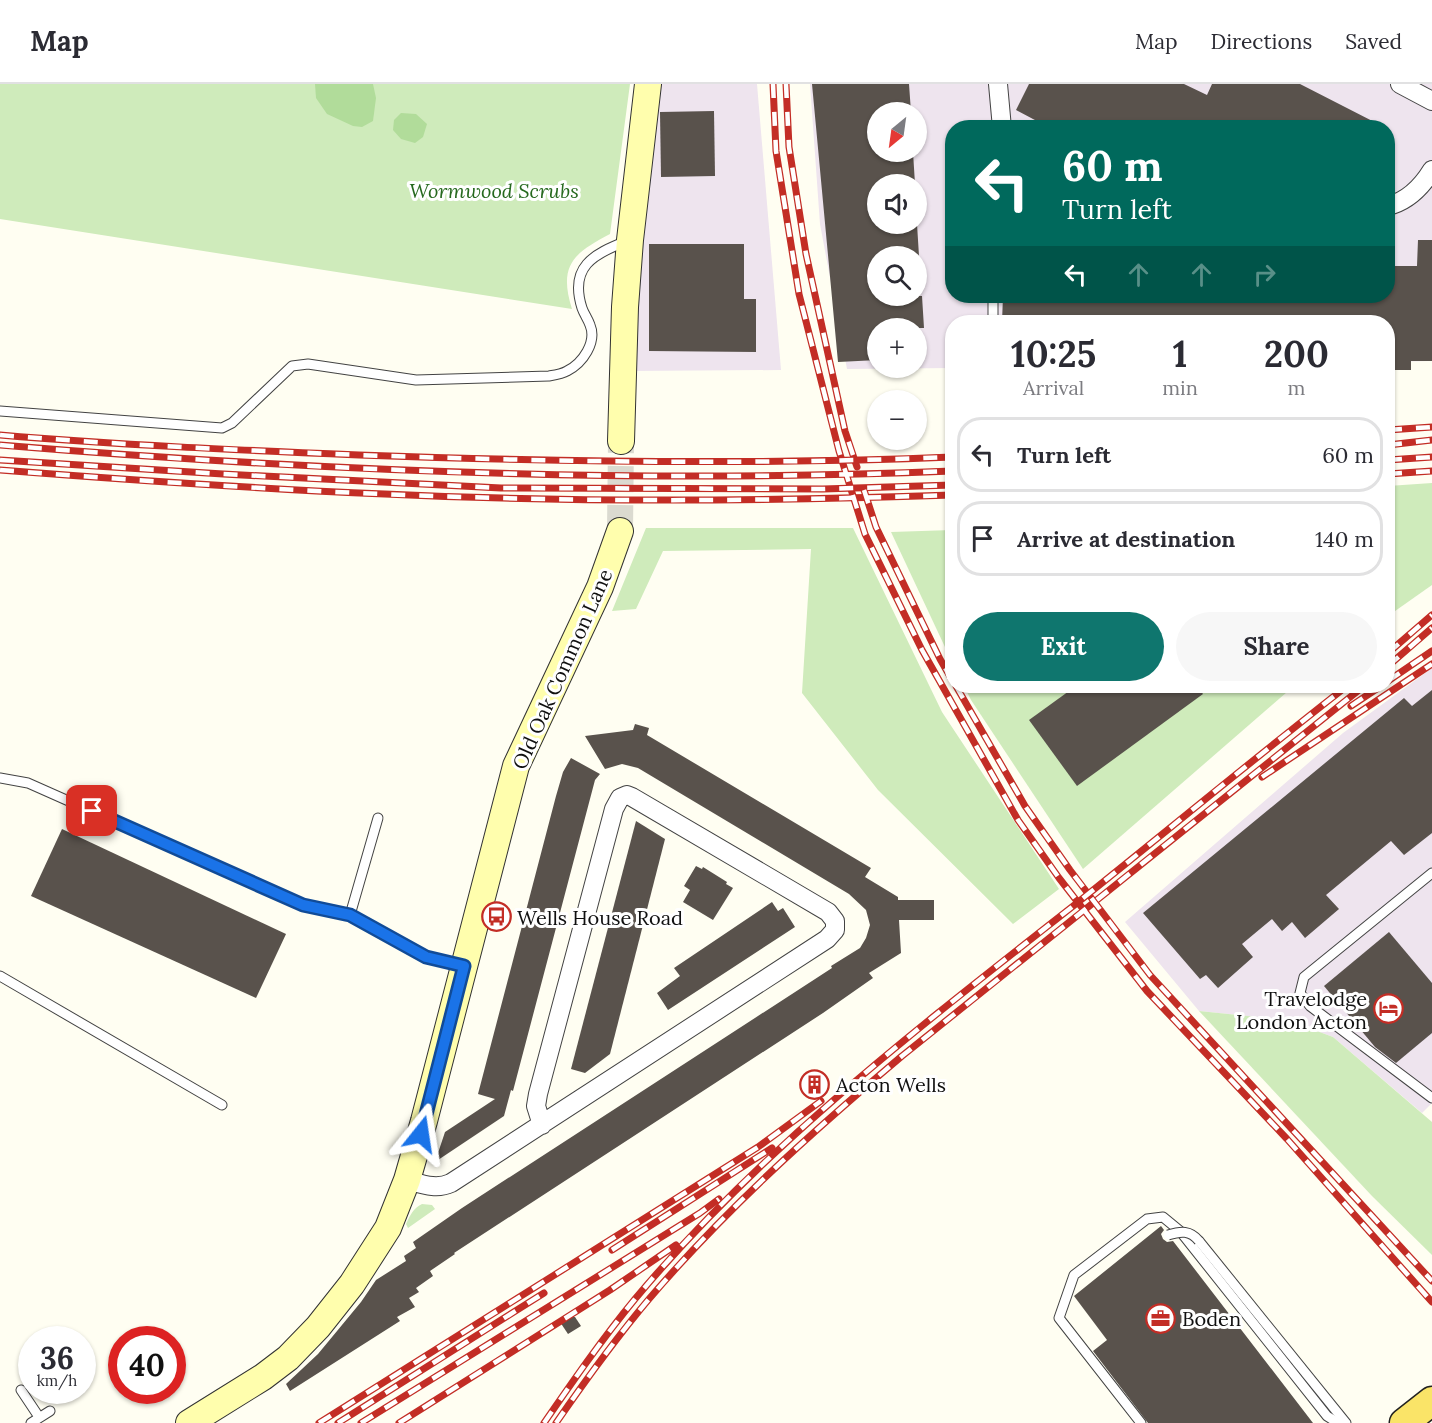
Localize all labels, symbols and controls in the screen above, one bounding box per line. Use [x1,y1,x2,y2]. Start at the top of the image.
text: Map [30,23,89,59]
text: Map [1135,28,1178,55]
text: Directions [1211,28,1312,55]
text: Saved [1345,28,1402,55]
north arrow [867,102,927,162]
map controls [867,102,927,450]
text: 60 m [1062,139,1163,193]
icon: left [963,144,1041,222]
button: sound [867,174,927,234]
park label: Wormwood Scrubs [409,178,579,203]
text: Turn left [1062,192,1172,226]
button: search [867,246,927,306]
icon: left [1059,258,1092,291]
icon: ahead [1122,258,1155,291]
icon: ahead [1185,258,1218,291]
icon: right [1248,258,1281,291]
button: + [867,318,927,378]
text: 10:25 [1011,331,1096,377]
text: 1 [1173,331,1187,377]
text: 200 [1264,331,1329,377]
text: Arrival [1023,375,1084,400]
text: min [1162,375,1198,400]
text: m [1287,375,1305,400]
button: − [867,390,927,450]
icon: left [966,438,999,471]
text: Turn left [1017,441,1111,469]
text: 60 m [1322,441,1374,469]
icon: arrive [966,522,999,555]
text: Arrive at destination [1017,525,1235,553]
text: 140 m [1315,525,1374,553]
street label: Old Oak Common Lane [507,565,618,773]
button: Exit [963,612,1164,681]
button: Share [1176,612,1377,681]
pin [66,785,117,836]
icon: arrive [75,794,108,827]
bus stop icon: Wells House Road [480,901,512,933]
place label: Wells House Road [517,905,683,930]
place label: Travelodge London Acton [1236,986,1367,1034]
hotel icon: Travelodge London Acton [1372,993,1404,1025]
building icon: Acton Wells [799,1068,831,1100]
place label: Acton Wells [835,1072,946,1097]
position arrow [389,1102,453,1166]
office icon: Boden [1145,1302,1177,1334]
place label: Boden [1182,1306,1241,1331]
speed limit sign: 40 [108,1326,186,1404]
text: 36 [40,1339,74,1377]
text: km/h [37,1371,77,1390]

